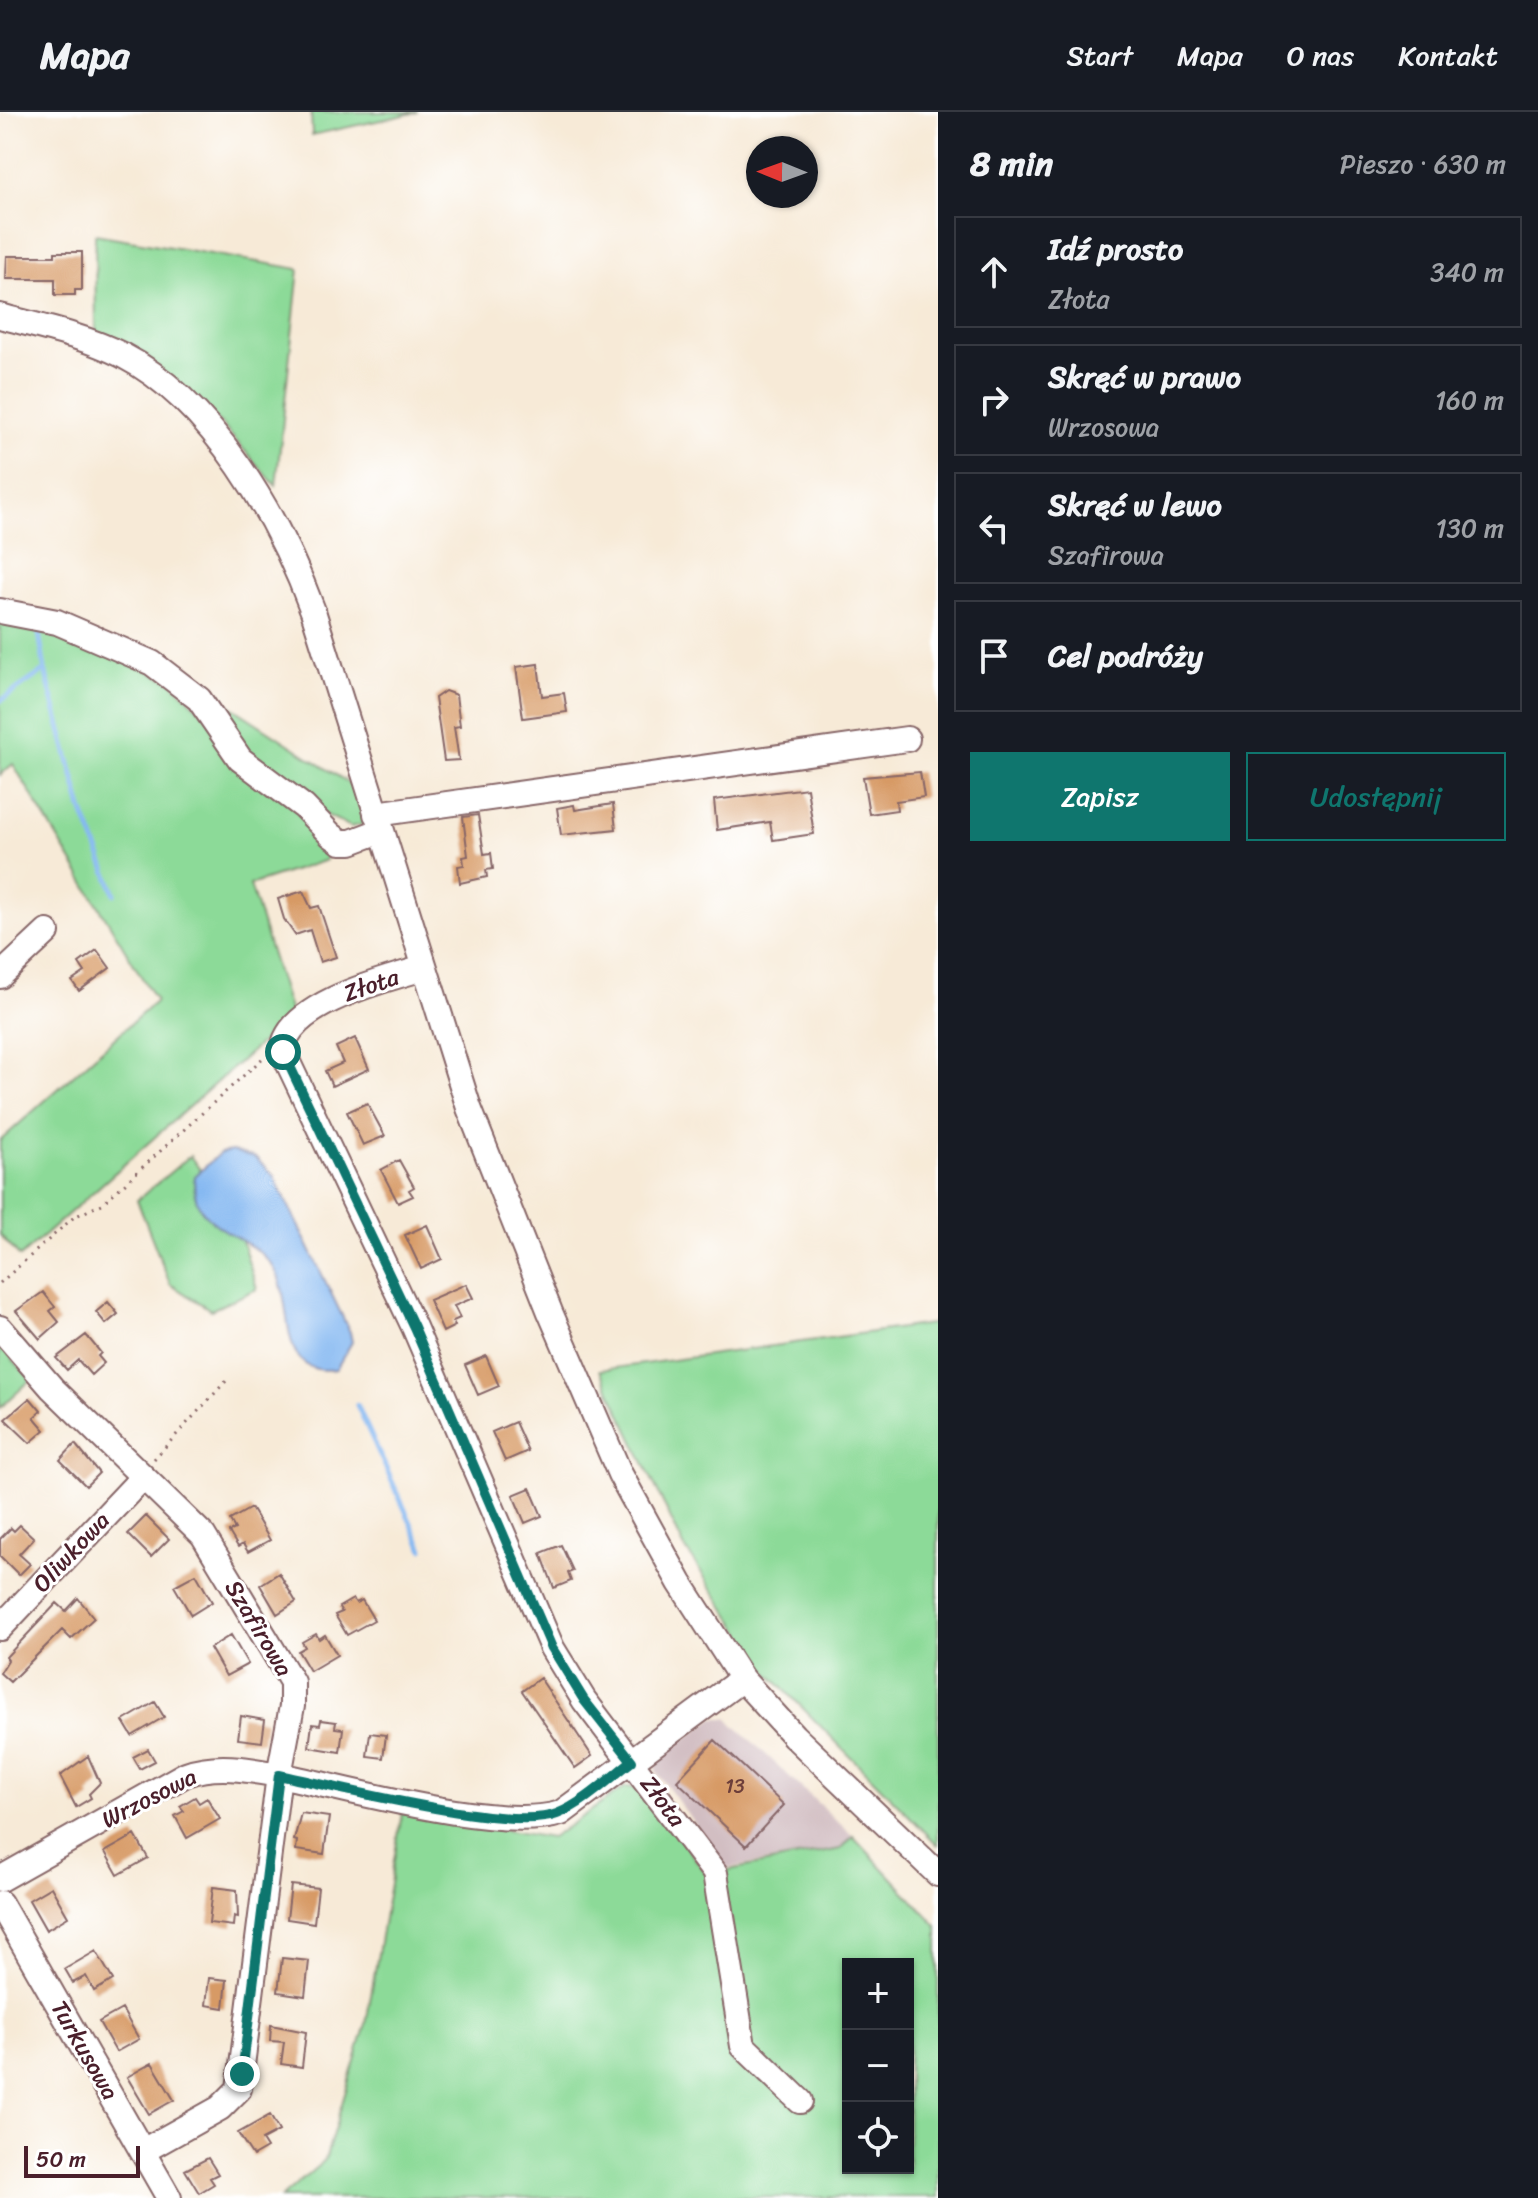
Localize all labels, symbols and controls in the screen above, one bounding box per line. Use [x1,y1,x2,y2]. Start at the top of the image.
text: Mapa [40,22,129,89]
text: Start [1066,31,1133,80]
text: Mapa [1177,31,1243,80]
text: O nas [1287,31,1354,80]
text: Kontakt [1398,31,1498,80]
text: 8 min [970,134,1053,194]
north arrow [746,136,818,208]
text: Pieszo · 630 m [1340,141,1506,187]
text: Idź prosto [1048,222,1183,276]
text: 340 m [1430,249,1504,295]
icon: ahead [972,250,1016,294]
text: Złota [1048,276,1110,322]
text: Skręć w prawo [1048,350,1241,404]
text: 160 m [1435,377,1504,423]
icon: right [972,378,1016,422]
text: Wrzosowa [1048,404,1159,450]
text: Skręć w lewo [1048,478,1222,532]
text: 130 m [1435,505,1504,551]
icon: left [972,506,1016,550]
text: Szafirowa [1048,532,1164,578]
text: Cel podróży [1048,629,1203,683]
icon: arrive [972,634,1016,678]
button: Zapisz [970,752,1230,841]
button: Udostępnij [1246,752,1506,841]
street label: Złota [337,956,406,1014]
route start [265,1034,301,1070]
street label: Oliwkowa [22,1501,120,1603]
street label: Szafirowa [213,1571,305,1685]
street label: Wrzosowa [94,1756,204,1840]
street label: Złota [629,1766,697,1837]
house number: 13 [725,1769,745,1804]
map controls [842,1958,914,2174]
button: + [842,1958,914,2030]
street label: Turkusowa [39,1992,131,2108]
button: − [842,2030,914,2102]
route end [224,2056,260,2092]
button: locate [842,2102,914,2174]
text: 50 m [36,2140,86,2179]
scale bar [24,2142,140,2178]

